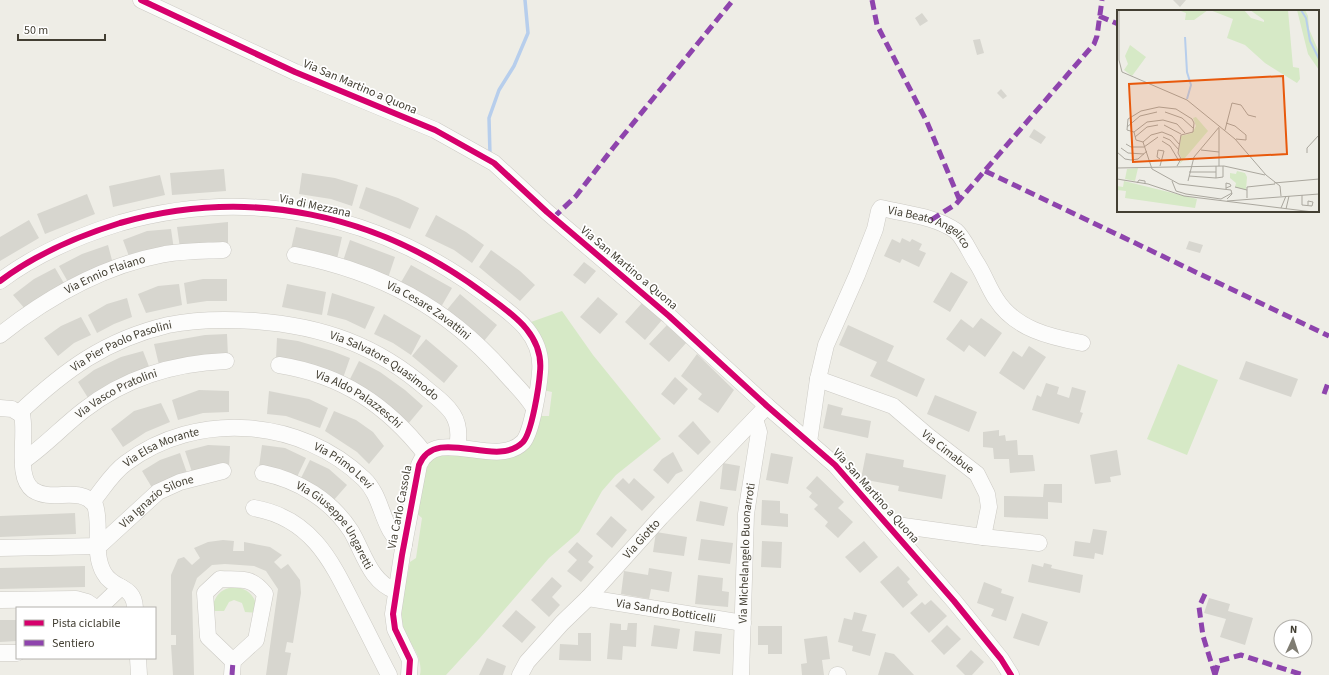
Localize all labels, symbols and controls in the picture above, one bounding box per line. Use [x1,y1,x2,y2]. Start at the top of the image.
inset map [1117,10,1319,212]
scale bar [18,16,105,42]
text: 50 m [24,22,48,39]
street label: Via San Martino a Quona [300,55,420,119]
street label: Via di Mezzana [278,190,352,222]
street label: Via Beato Angelico [886,201,975,252]
street label: Via San Martino a Quona [577,222,681,314]
street label: Via Ennio Flaiano [61,250,147,298]
street label: Via Cesare Zavattini [384,276,475,344]
street label: Via Pier Paolo Pasolini [67,316,173,376]
street label: Via Salvatore Quasimodo [328,326,443,404]
street label: Via Vasco Pratolini [71,364,159,422]
street label: Via Aldo Palazzeschi [313,366,406,432]
street label: Via Elsa Morante [119,423,201,471]
street label: Via Cimabue [918,426,978,477]
street label: Via Primo Levi [311,438,378,492]
street label: Via San Martino a Quona [829,445,923,547]
street label: Via Carlo Cassola [384,464,416,550]
street label: Via Ignazio Silone [115,470,196,532]
street label: Via Giuseppe Ungaretti [293,477,377,573]
street label: Via Michelangelo Buonarroti [734,482,759,624]
street label: Via Giotto [619,515,664,562]
street label: Via Sandro Botticelli [615,594,717,627]
legend [16,607,156,659]
text: Pista ciclabile [52,615,120,632]
north arrow [1273,619,1313,659]
text: N [1289,622,1298,637]
text: Sentiero [52,635,94,652]

